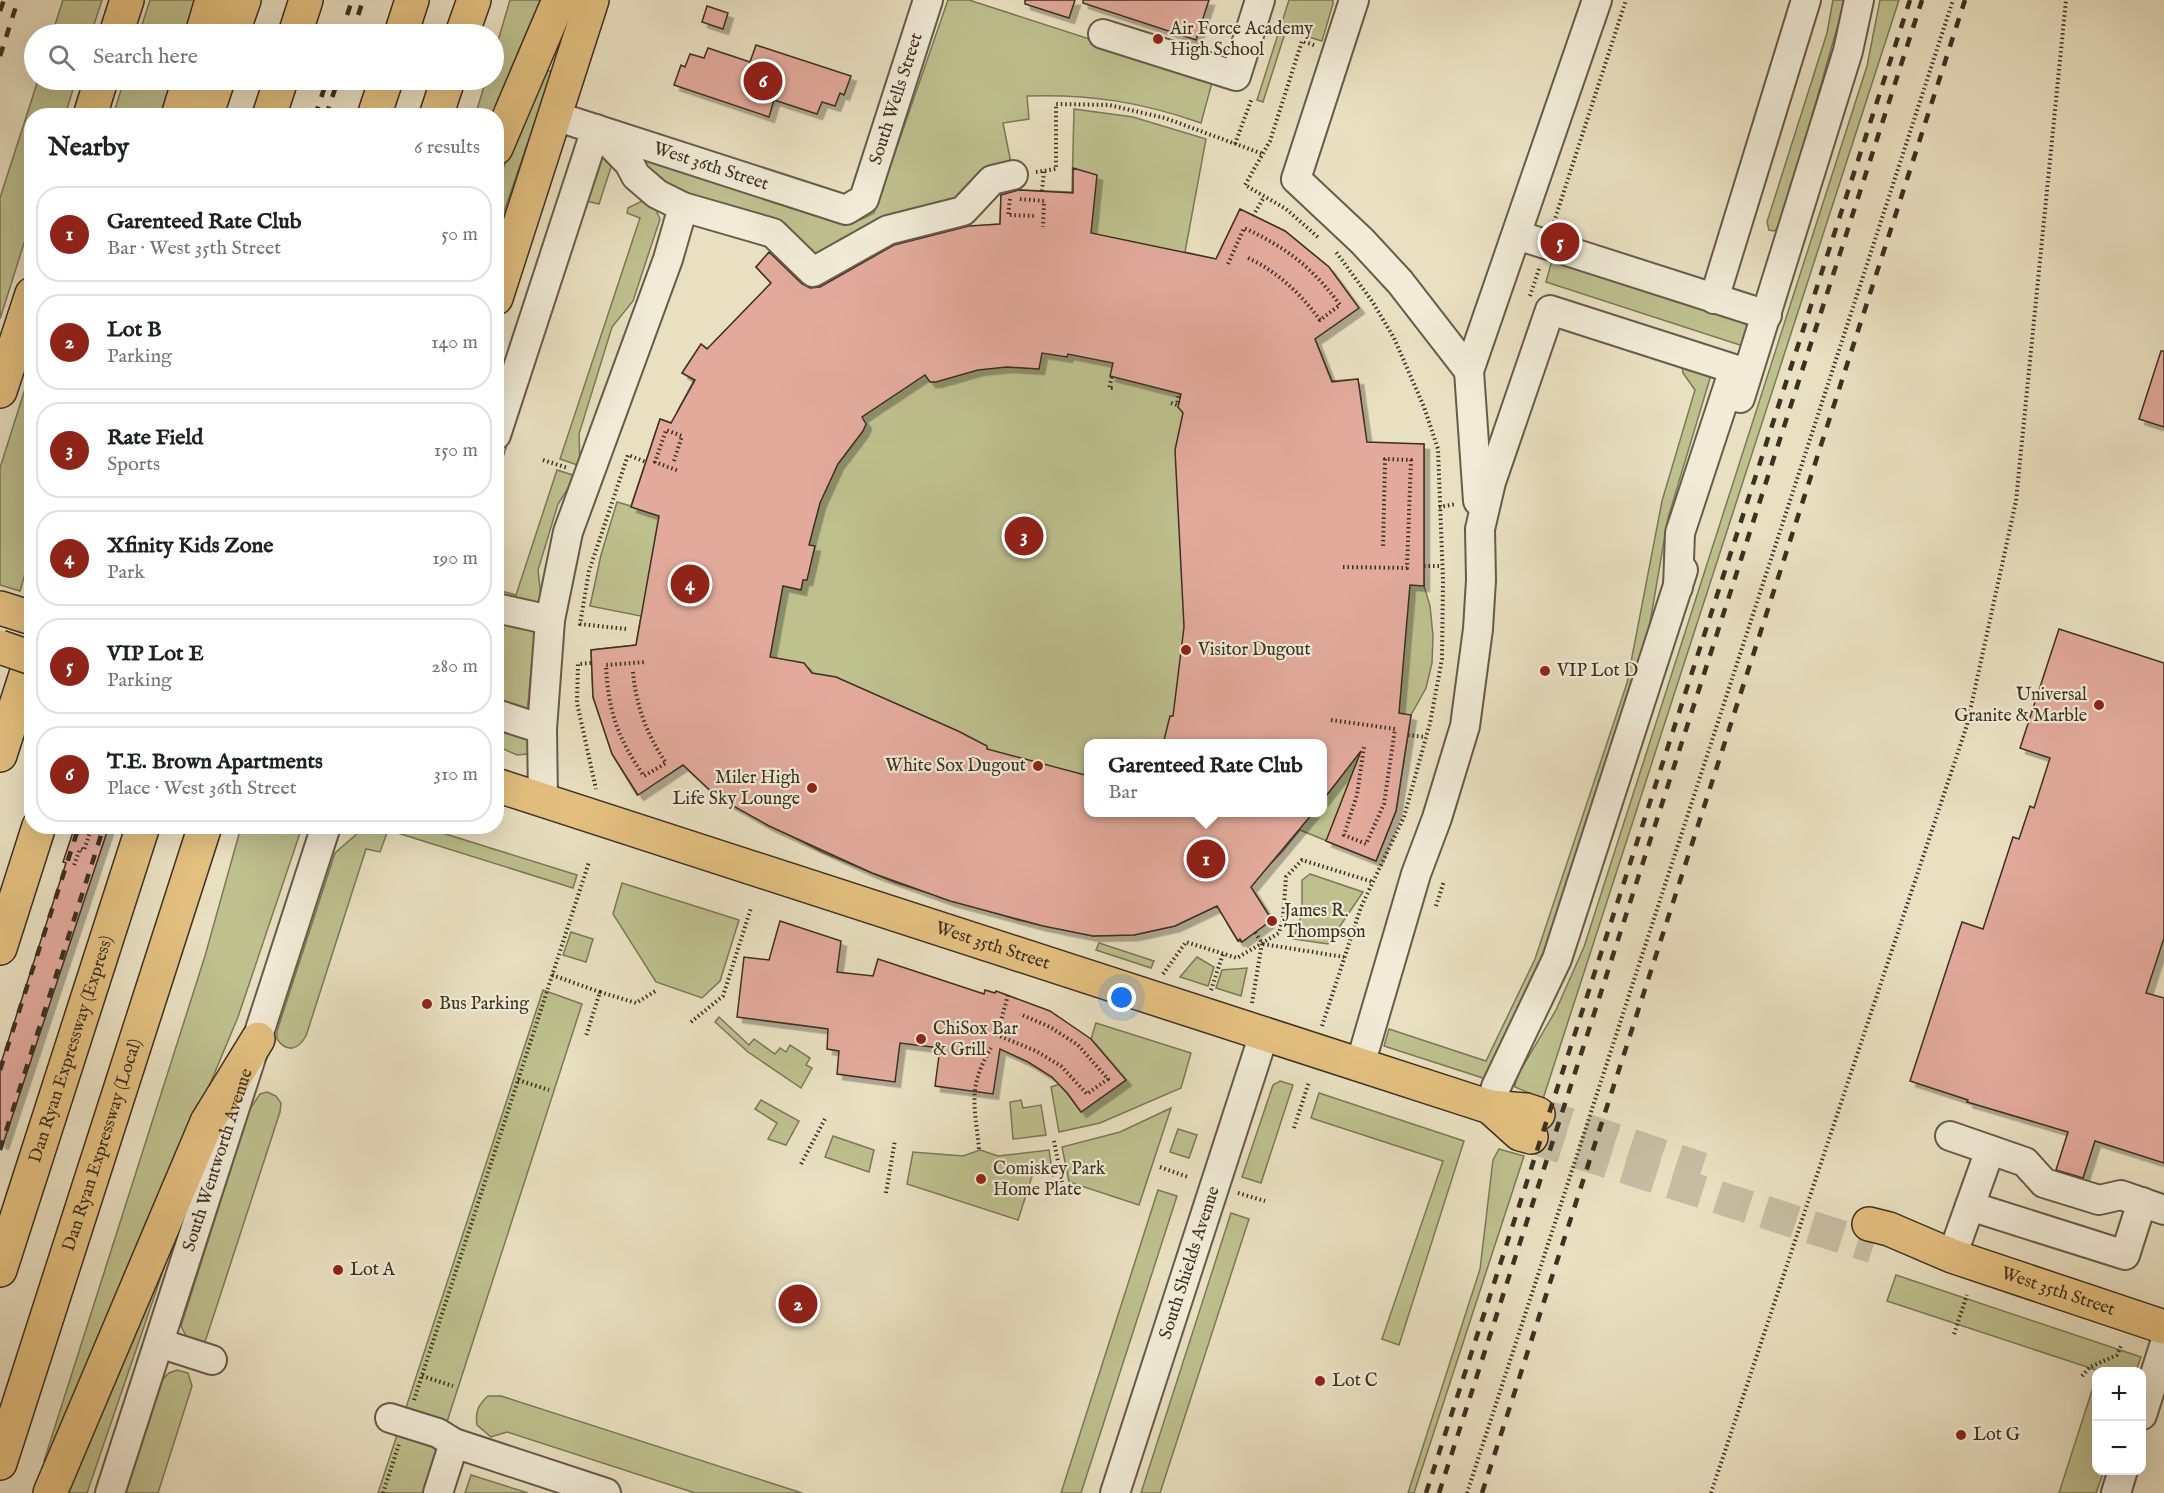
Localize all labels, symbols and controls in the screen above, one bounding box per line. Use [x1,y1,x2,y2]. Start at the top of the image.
place label: Air Force Academy High School [1169,18,1313,62]
search box [24,24,504,90]
street label: South Wells Street [864,30,928,168]
marker: Air Force Academy High School [1151,32,1165,46]
icon: search [45,41,78,74]
text: Search here [93,43,198,71]
pin: 6 [744,58,783,104]
text: Nearby [48,131,129,164]
text: 6 results [414,135,480,160]
street label: West 36th Street [651,137,772,196]
text: Garenteed Rate Club [107,208,302,236]
pin: 5 [1540,220,1580,264]
text: 1 [66,222,73,247]
text: 50 m [441,222,478,247]
text: Bar · West 35th Street [107,236,281,261]
text: Lot B [107,316,162,344]
text: 2 [65,330,74,355]
text: 140 m [431,330,478,355]
text: Parking [107,344,172,369]
text: Rate Field [107,424,203,452]
text: 3 [66,438,73,463]
text: 150 m [434,438,478,463]
text: Sports [107,452,160,477]
pin: 3 [1004,514,1044,558]
text: Xfinity Kids Zone [107,532,273,560]
text: 4 [65,546,74,571]
text: 190 m [432,546,478,571]
text: Park [107,560,145,585]
pin: 4 [670,562,710,606]
place label: Visitor Dugout [1197,639,1311,662]
text: VIP Lot E [107,640,204,668]
marker: Visitor Dugout [1179,643,1193,657]
text: 5 [66,654,73,679]
text: 280 m [431,654,478,679]
place label: VIP Lot D [1556,660,1638,683]
marker: VIP Lot D [1538,664,1552,678]
text: Parking [107,668,172,693]
place label: Universal Granite & Marble [1954,684,2087,728]
marker: Universal Granite & Marble [2092,698,2106,712]
popup [1084,739,1327,817]
text: T.E. Brown Apartments [107,748,323,776]
text: Garenteed Rate Club [1108,752,1303,780]
place label: White Sox Dugout [885,755,1026,778]
marker: White Sox Dugout [1031,759,1045,773]
text: 6 [65,762,74,787]
text: 310 m [434,762,478,787]
place label: Miler High Life Sky Lounge [673,767,800,811]
text: Place · West 36th Street [107,776,297,801]
text: Bar [1108,780,1137,805]
marker: Miler High Life Sky Lounge [805,781,819,795]
pin: 1 [1186,836,1226,882]
place label: James R. Thompson [1282,900,1366,944]
marker: James R. Thompson [1265,914,1279,928]
street label: West 35th Street [933,917,1053,975]
street label: Dan Ryan Expressway (Express) [24,933,118,1166]
your location [1107,983,1136,1012]
place label: Bus Parking [439,993,529,1016]
marker: Bus Parking [420,997,434,1011]
place label: ChiSox Bar & Grill [933,1018,1018,1062]
marker: ChiSox Bar & Grill [914,1032,928,1046]
street label: Dan Ryan Expressway (Local) [57,1036,147,1254]
street label: South Wentworth Avenue [177,1066,258,1254]
place label: Comiskey Park Home Plate [993,1158,1106,1202]
marker: Comiskey Park Home Plate [974,1172,988,1186]
street label: South Shields Avenue [1154,1183,1225,1342]
place label: Lot A [350,1259,396,1282]
street label: West 35th Street [1998,1262,2118,1321]
marker: Lot A [331,1263,345,1277]
pin: 2 [778,1282,818,1326]
map controls [2092,1367,2146,1475]
button: + [2092,1367,2146,1421]
place label: Lot C [1332,1370,1378,1393]
marker: Lot C [1313,1374,1327,1388]
button: − [2092,1421,2146,1475]
place label: Lot G [1973,1424,2021,1447]
marker: Lot G [1954,1428,1968,1442]

